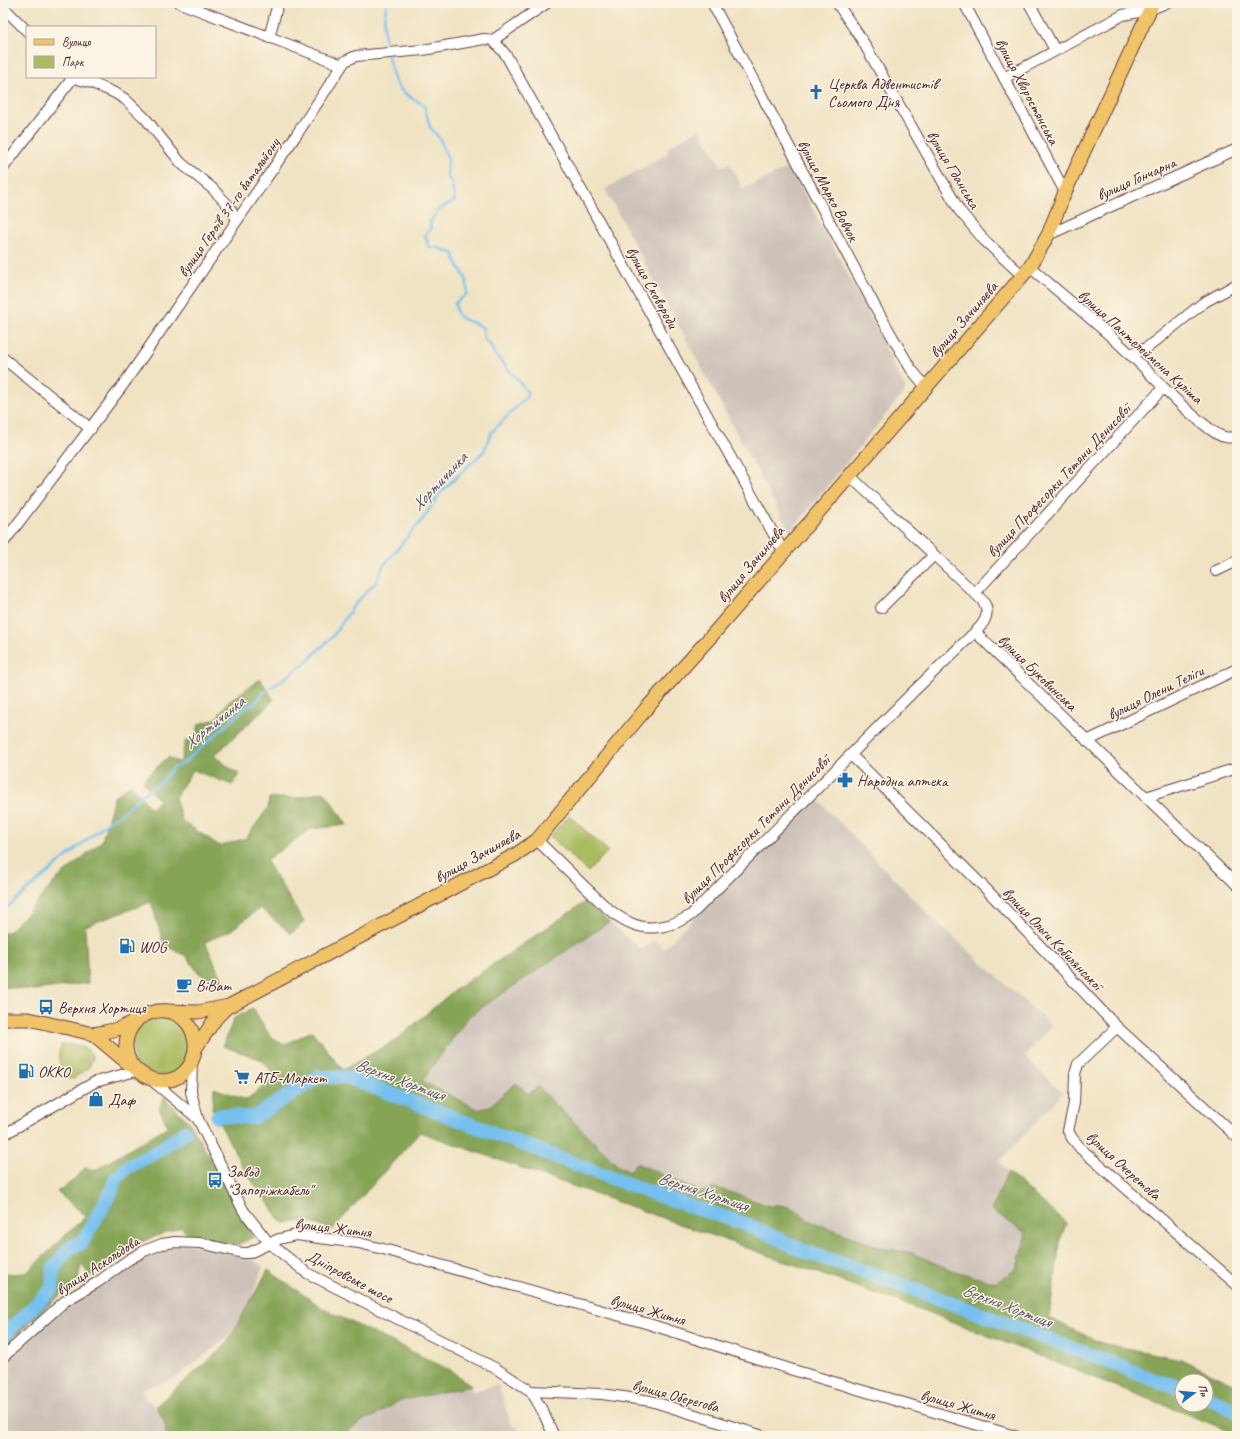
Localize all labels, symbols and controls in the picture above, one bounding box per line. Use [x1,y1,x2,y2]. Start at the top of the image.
legend [26,26,156,78]
text: Вулиця [62,34,91,50]
street label: вулиця Хворостянська [991,35,1064,149]
text: Парк [62,54,85,70]
place label: Церква Адвентистів Сьомого Дня [828,74,941,112]
church icon: Церква Адвентистів Сьомого Дня [807,83,825,101]
street label: вулиця Гданська [922,127,985,214]
street label: вулиця Героїв 37-го батальйону [173,133,285,281]
street label: вулиця Марко Вовчок [793,136,864,246]
street label: вулиця Гончарна [1094,152,1180,205]
street label: вулиця Сковороди [621,243,683,333]
street label: вулиця Зачиняєва [925,277,1003,362]
street label: вулиця Пантелеймона Куліша [1074,285,1208,409]
street label: вулиця Професорки Тетяни Денисової [982,398,1137,562]
water label: Хортичанка [407,447,473,515]
street label: вулиця Зачиняєва [713,521,789,607]
street label: вулиця Буковинська [993,630,1082,716]
street label: вулиця Олени Теліги [1104,661,1208,725]
water label: Хортичанка [180,691,250,753]
street label: вулиця Професорки Тетяни Денисової [677,749,837,908]
pharmacy icon: Народна аптека [836,771,854,789]
place label: Народна аптека [857,771,949,791]
street label: вулиця Зачиняєва [431,824,525,888]
street label: вулиця Ольги Кобилянської [998,883,1109,997]
fuel station icon: WOG [118,937,136,955]
place label: WOG [139,937,168,957]
cafe icon: ВіВат [175,976,193,994]
place label: ВіВат [196,976,233,996]
bus stop icon: Верхня Хортиця [37,998,55,1016]
place label: Верхня Хортиця [58,998,147,1018]
water label: Верхня Хортиця [353,1054,450,1106]
fuel station icon: ОККО [17,1062,35,1080]
place label: ОККО [38,1062,72,1082]
supermarket icon: АТБ-Маркет [233,1068,251,1086]
place label: АТБ-Маркет [254,1068,328,1088]
shop icon: Даф [87,1090,105,1108]
place label: Даф [108,1090,137,1110]
street label: вулиця Очеретова [1082,1127,1166,1205]
place label: Завод "Запоріжкабель" [227,1162,316,1200]
water label: Верхня Хортиця [655,1167,753,1217]
bus stop icon: Завод "Запоріжкабель" [206,1171,224,1189]
street label: вулиця Житня [294,1213,373,1243]
street label: вулиця Аскольдова [52,1231,144,1300]
street label: Дніпровське шосе [303,1246,398,1309]
water label: Верхня Хортиця [960,1279,1057,1333]
street label: вулиця Житня [608,1290,688,1330]
north arrow [1174,1373,1214,1413]
street label: вулиця Оберегова [630,1375,722,1417]
text: Пн [1195,1383,1212,1399]
street label: вулиця Житня [918,1385,998,1425]

